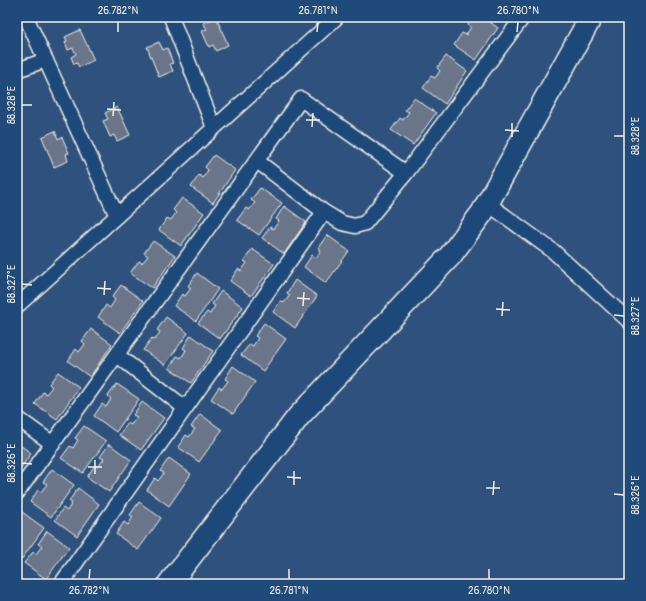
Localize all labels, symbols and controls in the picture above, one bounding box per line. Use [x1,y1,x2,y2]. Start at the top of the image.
text: 26.782°N [98,5,139,17]
text: 26.781°N [299,5,338,17]
text: 26.780°N [497,5,539,17]
text: 88.328°E [6,86,18,124]
text: 88.328°E [630,117,642,155]
text: 88.327°E [6,265,18,303]
text: 88.327°E [630,297,642,335]
text: 88.326°E [6,444,18,482]
text: 88.326°E [630,476,642,514]
text: 26.782°N [69,585,110,597]
text: 26.781°N [270,585,309,597]
text: 26.780°N [468,585,510,597]

